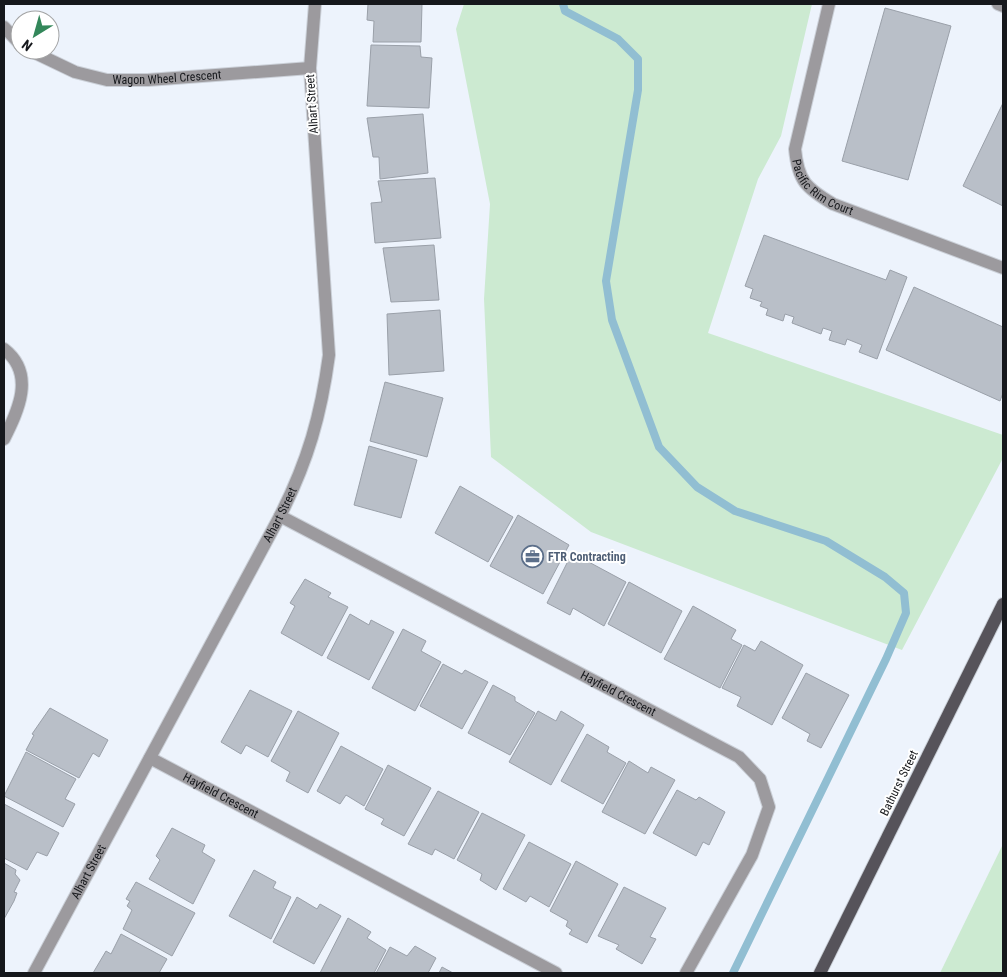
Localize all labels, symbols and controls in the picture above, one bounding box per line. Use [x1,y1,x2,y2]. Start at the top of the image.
north arrow [10,10,60,60]
text: N [19,36,35,54]
street label: Wagon Wheel Crescent [113,68,222,87]
street label: Alhart Street [303,73,321,134]
street label: Pacific Rim Court [789,158,856,218]
street label: Alhart Street [260,485,300,545]
office icon: FTR Contracting [520,545,544,569]
place label: FTR Contracting [548,550,626,564]
street label: Hayfield Crescent [578,668,659,719]
street label: Bathurst Street [877,748,921,818]
street label: Hayfield Crescent [181,770,261,821]
street label: Alhart Street [68,842,109,901]

